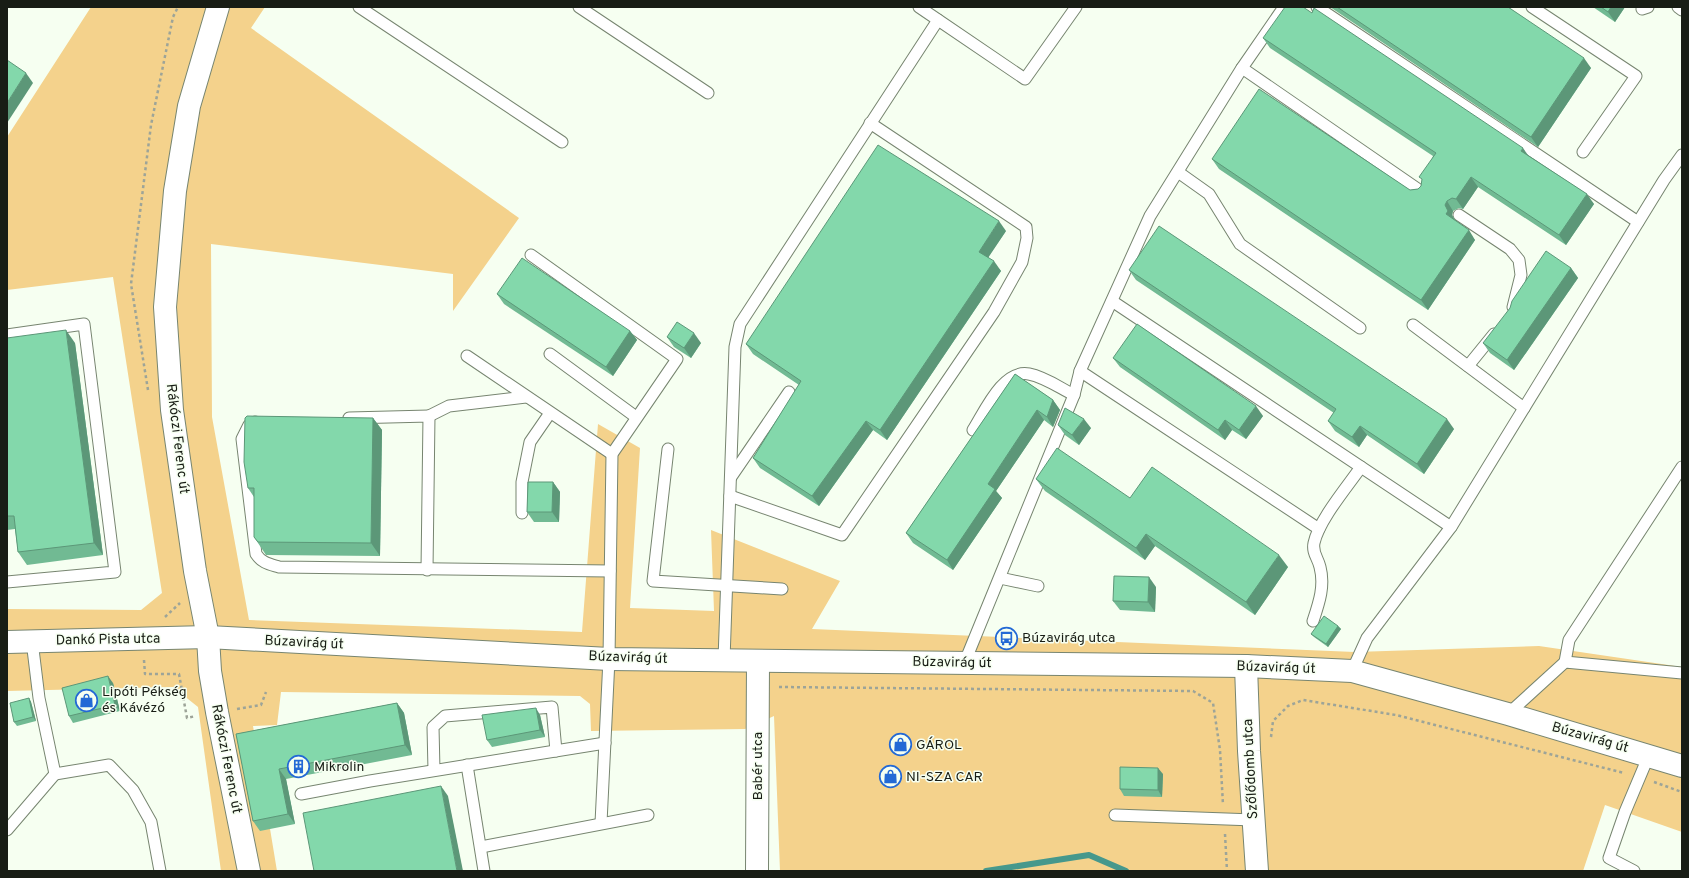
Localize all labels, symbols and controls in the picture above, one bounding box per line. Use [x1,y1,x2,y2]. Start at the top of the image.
street label: Rákóczi Ferenc út [162,383,192,495]
bus stop icon: Búzavirág utca [994,625,1020,651]
place label: Búzavirág utca [1022,630,1115,647]
street label: Dankó Pista utca [56,631,160,649]
street label: Búzavirág út [264,632,344,654]
street label: Búzavirág út [588,648,668,668]
street label: Búzavirág út [912,654,992,672]
street label: Búzavirág út [1236,658,1316,678]
place label: Lipóti Pékség és Kávézó [102,684,187,717]
shop icon: Lipóti Pékség és Kávézó [73,687,99,713]
street label: Rákóczi Ferenc út [207,703,245,815]
street label: Szőlődomb utca [1240,718,1262,820]
street label: Búzavirág út [1550,719,1630,757]
street label: Babér utca [750,732,767,800]
shop icon: GÁROL [887,732,913,758]
place label: GÁROL [916,736,962,754]
building icon: Mikrolin [285,754,311,780]
place label: Mikrolin [314,759,364,776]
shop icon: NI-SZA CAR [877,764,903,790]
place label: NI-SZA CAR [906,769,983,786]

